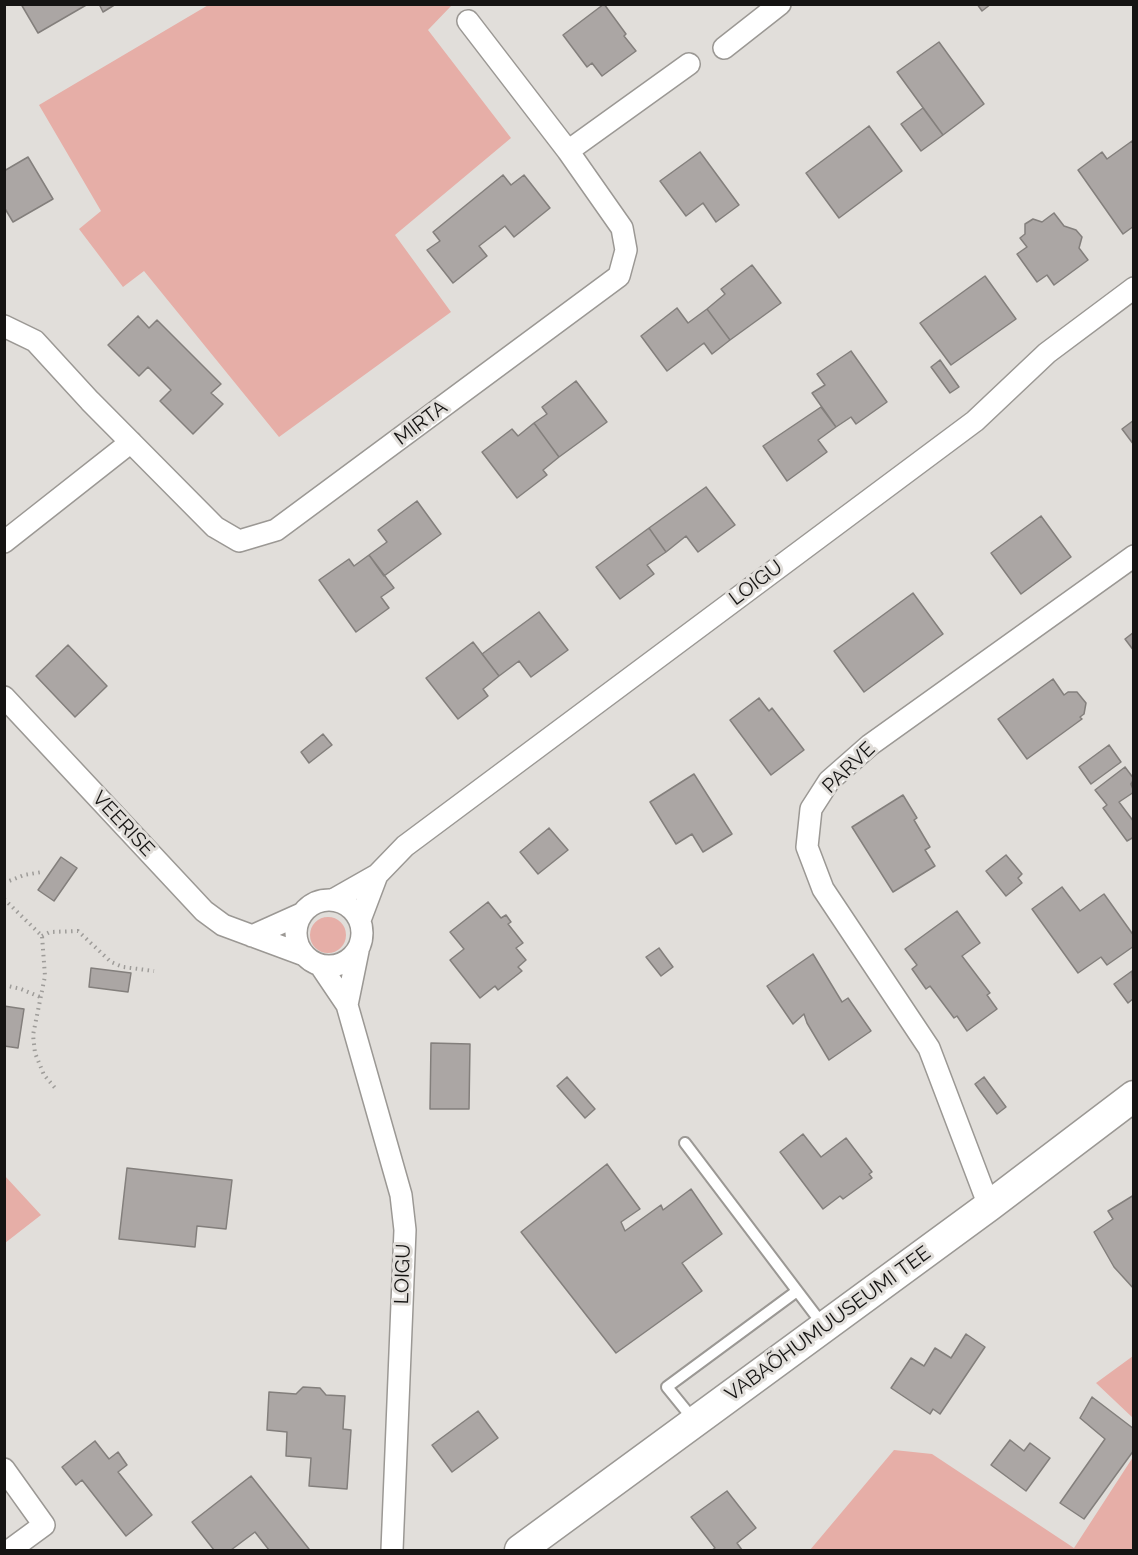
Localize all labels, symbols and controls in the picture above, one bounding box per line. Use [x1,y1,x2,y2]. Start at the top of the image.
street label: MIRTA [390,395,452,451]
street label: LOIGU [725,555,787,611]
street label: PARVE [818,737,880,799]
street label: VEERISE [87,786,159,862]
street label: VABAÕHUMUUSEUMI TEE [721,1241,935,1407]
street label: LOIGU [390,1243,416,1305]

